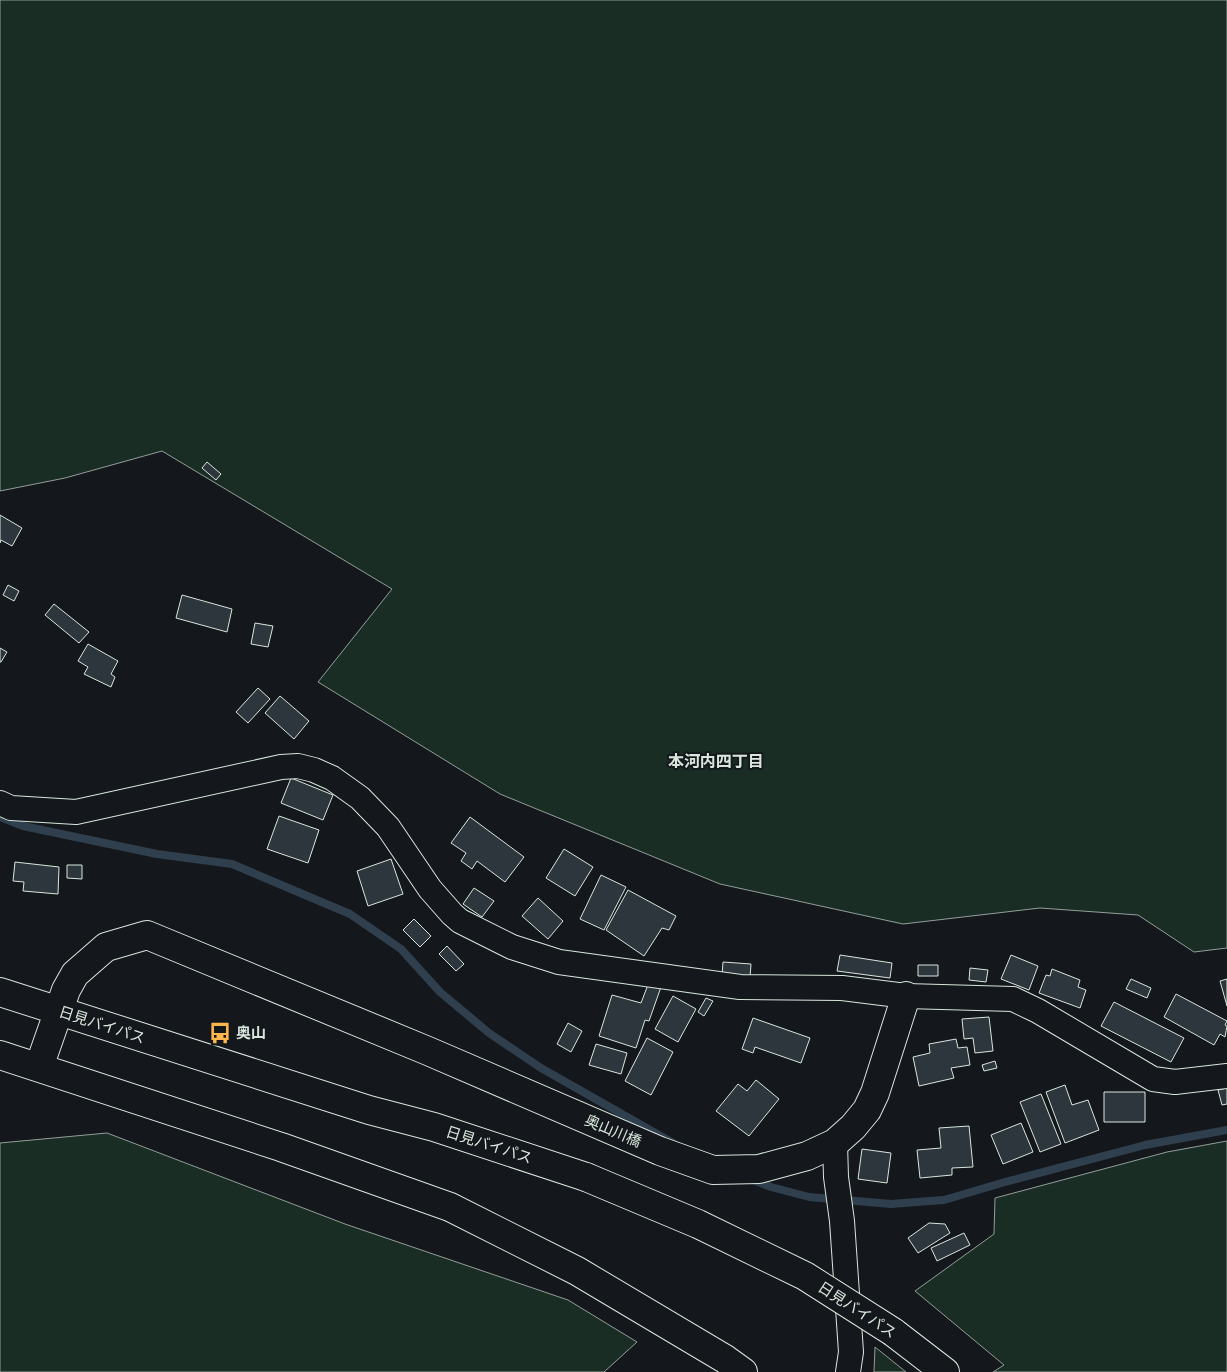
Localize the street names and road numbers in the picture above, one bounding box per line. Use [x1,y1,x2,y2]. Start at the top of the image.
street label: 日見バイパス [57,1002,148,1047]
street label: 奥山川橋 [582,1110,645,1151]
street label: 日見バイパス [444,1122,535,1167]
street label: 日見バイパス [814,1277,900,1342]

